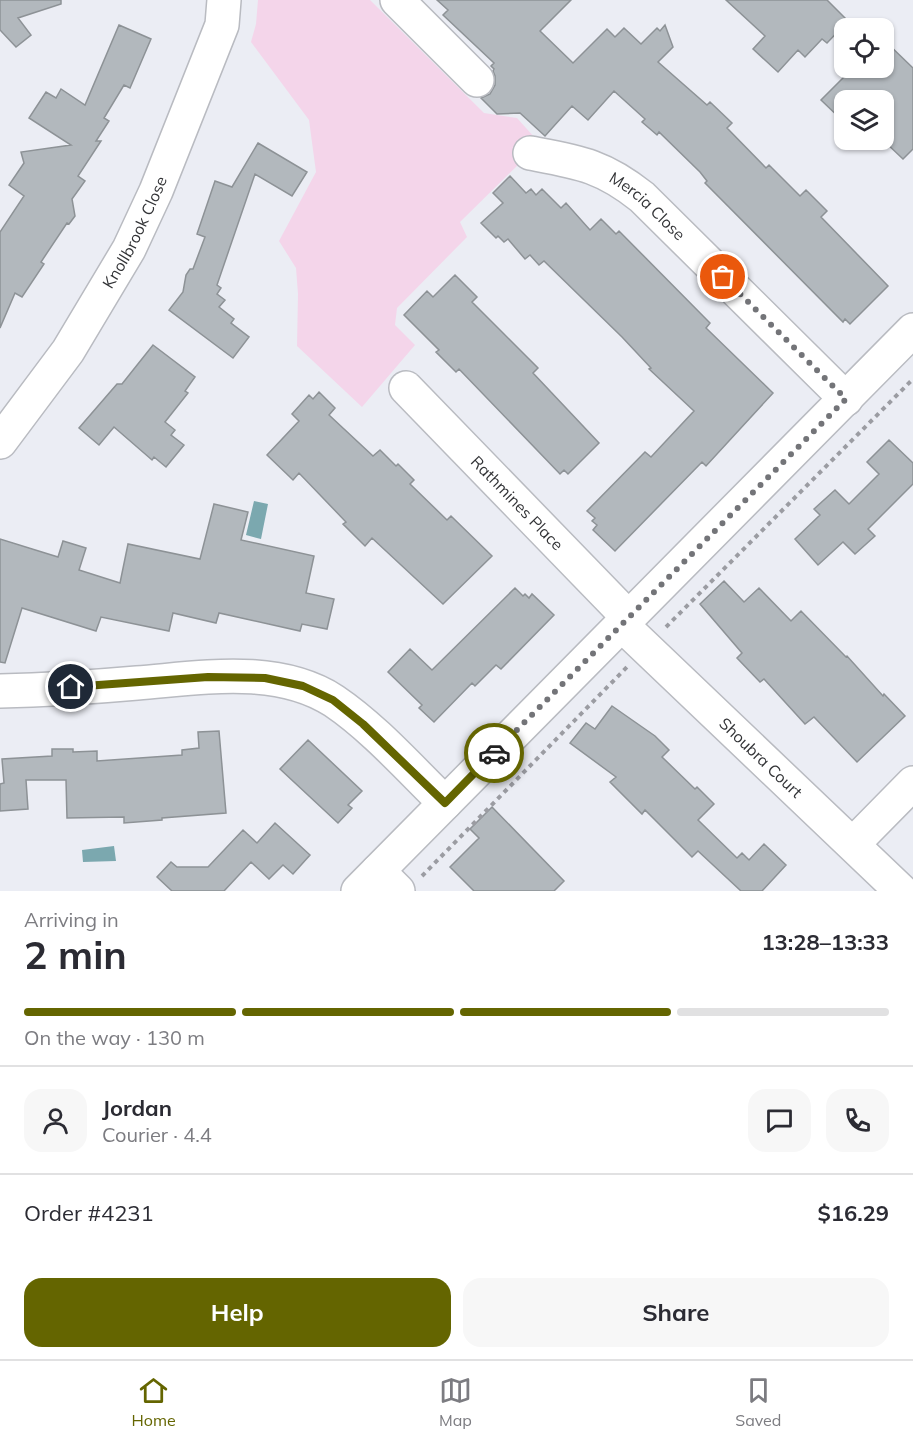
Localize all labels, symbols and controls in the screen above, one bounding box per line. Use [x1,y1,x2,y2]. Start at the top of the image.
map controls [834,18,894,150]
button: locate [834,18,894,78]
button: layers [834,90,894,150]
street label: Mercia Close [606,167,690,244]
street label: Knollbrook Close [98,173,171,292]
pin [697,251,748,302]
icon: bag [706,260,739,293]
street label: Rathmines Place [467,451,568,554]
pin [45,661,96,712]
icon: home [54,670,87,703]
street label: Shoubra Court [715,713,807,802]
courier [464,723,524,783]
icon: car [478,737,511,770]
text: Arriving in [24,907,119,932]
text: 13:28–13:33 [761,928,889,956]
text: 2 min [24,930,127,979]
text: On the way · 130 m [24,1025,205,1050]
button: person [24,1089,87,1152]
button: chat [748,1089,811,1152]
button: phone [826,1089,889,1152]
text: Jordan [102,1094,172,1122]
text: Courier · 4.4 [102,1122,212,1147]
text: Order #4231 [24,1199,154,1227]
text: $16.29 [818,1199,889,1227]
button: Help [24,1278,451,1347]
button: Share [463,1278,889,1347]
tab: Home [132,1374,176,1430]
tab: Map [439,1374,472,1430]
tab: Saved [735,1374,781,1430]

